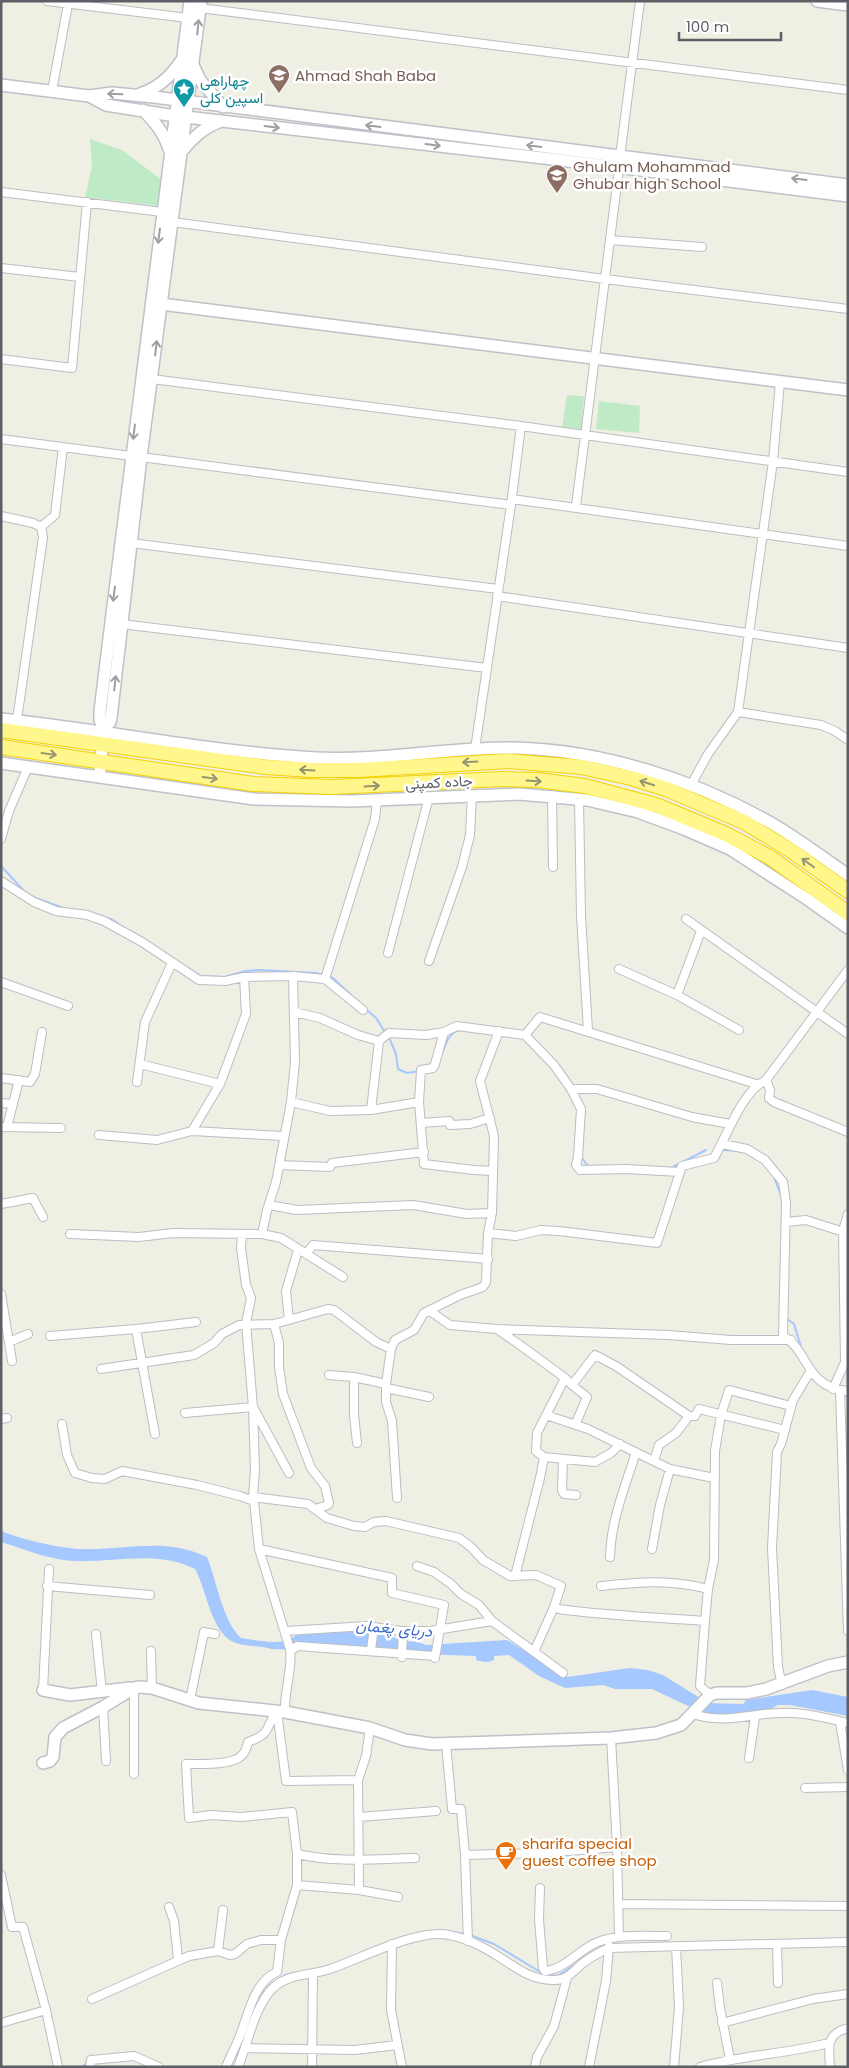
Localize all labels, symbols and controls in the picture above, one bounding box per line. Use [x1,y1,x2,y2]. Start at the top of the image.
scale bar [679,10,782,42]
text: 100 m [686,16,729,37]
one-way arrow [193,20,203,36]
school or university icon: Ahmad Shah Baba [267,63,291,94]
place label: Ahmad Shah Baba [295,65,436,86]
place label: چهاراهی اسپین کلی [200,70,263,108]
place icon: چهاراهی اسپین کلی [172,77,196,108]
one-way arrow [108,89,124,99]
one-way arrow [365,121,381,131]
one-way arrow [264,122,280,132]
one-way arrow [425,140,441,150]
one-way arrow [526,141,542,151]
place label: Ghulam Mohammad Ghubar high School [573,156,731,194]
school or university icon: Ghulam Mohammad Ghubar high School [545,163,569,194]
one-way arrow [792,174,808,184]
one-way arrow [154,228,164,244]
one-way arrow [151,340,161,356]
one-way arrow [129,424,139,440]
one-way arrow [109,585,119,601]
one-way arrow [110,675,120,691]
one-way arrow [41,750,57,760]
one-way arrow [462,758,478,767]
one-way arrow [300,765,316,774]
street label: جاده کمپنی [405,770,473,794]
one-way arrow [202,773,218,783]
one-way arrow [526,776,542,785]
one-way arrow [640,778,656,788]
one-way arrow [364,781,380,790]
one-way arrow [801,858,815,868]
water label: دریای پغمان [355,1613,434,1643]
place label: sharifa special guest coffee shop [522,1833,657,1871]
cafe icon: sharifa special guest coffee shop [494,1840,518,1871]

